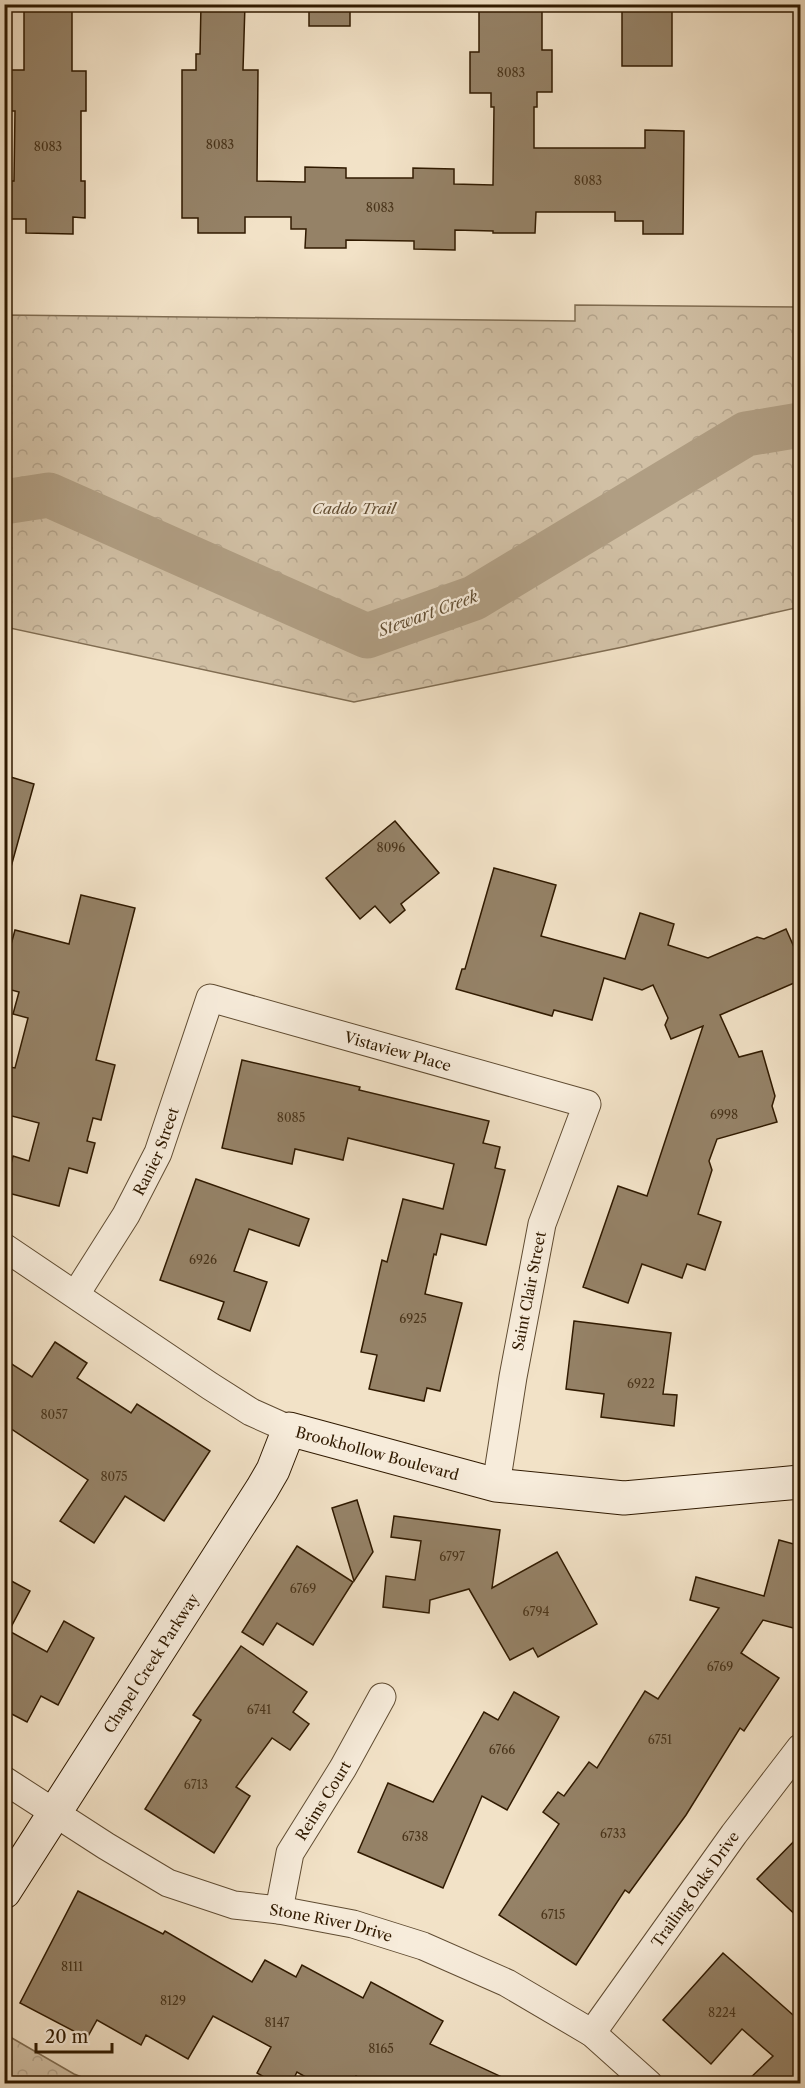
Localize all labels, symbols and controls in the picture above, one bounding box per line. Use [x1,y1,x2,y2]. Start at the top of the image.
house number: 8083 [497,65,525,80]
house number: 8083 [206,137,234,152]
house number: 8083 [34,139,62,154]
house number: 8083 [574,173,602,188]
house number: 8083 [366,200,394,215]
park label: Caddo Trail [312,499,398,518]
water label: Stewart Creek [375,585,481,641]
house number: 8096 [377,840,405,855]
street label: Vistaview Place [341,1027,454,1075]
street label: Ranier Street [128,1104,182,1198]
house number: 6998 [710,1107,738,1122]
house number: 8085 [277,1110,305,1125]
street label: Saint Clair Street [508,1229,550,1352]
house number: 6926 [189,1252,217,1267]
house number: 6925 [399,1311,427,1326]
house number: 6922 [627,1376,655,1391]
house number: 8057 [40,1407,68,1422]
street label: Brookhollow Boulevard [294,1422,461,1484]
house number: 8075 [100,1469,128,1484]
house number: 6797 [439,1549,465,1564]
house number: 6769 [290,1581,316,1596]
street label: Chapel Creek Parkway [99,1589,203,1736]
house number: 6794 [523,1604,549,1619]
house number: 6769 [707,1659,733,1674]
house number: 6741 [247,1702,271,1717]
house number: 6751 [648,1732,672,1747]
house number: 6766 [489,1742,515,1757]
street label: Reims Court [291,1757,355,1844]
house number: 6713 [184,1777,208,1792]
house number: 6733 [600,1826,626,1841]
street label: Trailing Oaks Drive [647,1827,743,1951]
house number: 6738 [402,1829,428,1844]
street label: Stone River Drive [269,1900,395,1945]
house number: 6715 [541,1907,565,1922]
house number: 8111 [61,1959,83,1974]
house number: 8129 [160,1993,186,2008]
house number: 8224 [708,2005,736,2020]
house number: 8147 [264,2015,290,2030]
scale bar [36,2016,112,2054]
text: 20 m [45,2026,89,2048]
house number: 8165 [368,2041,394,2056]

